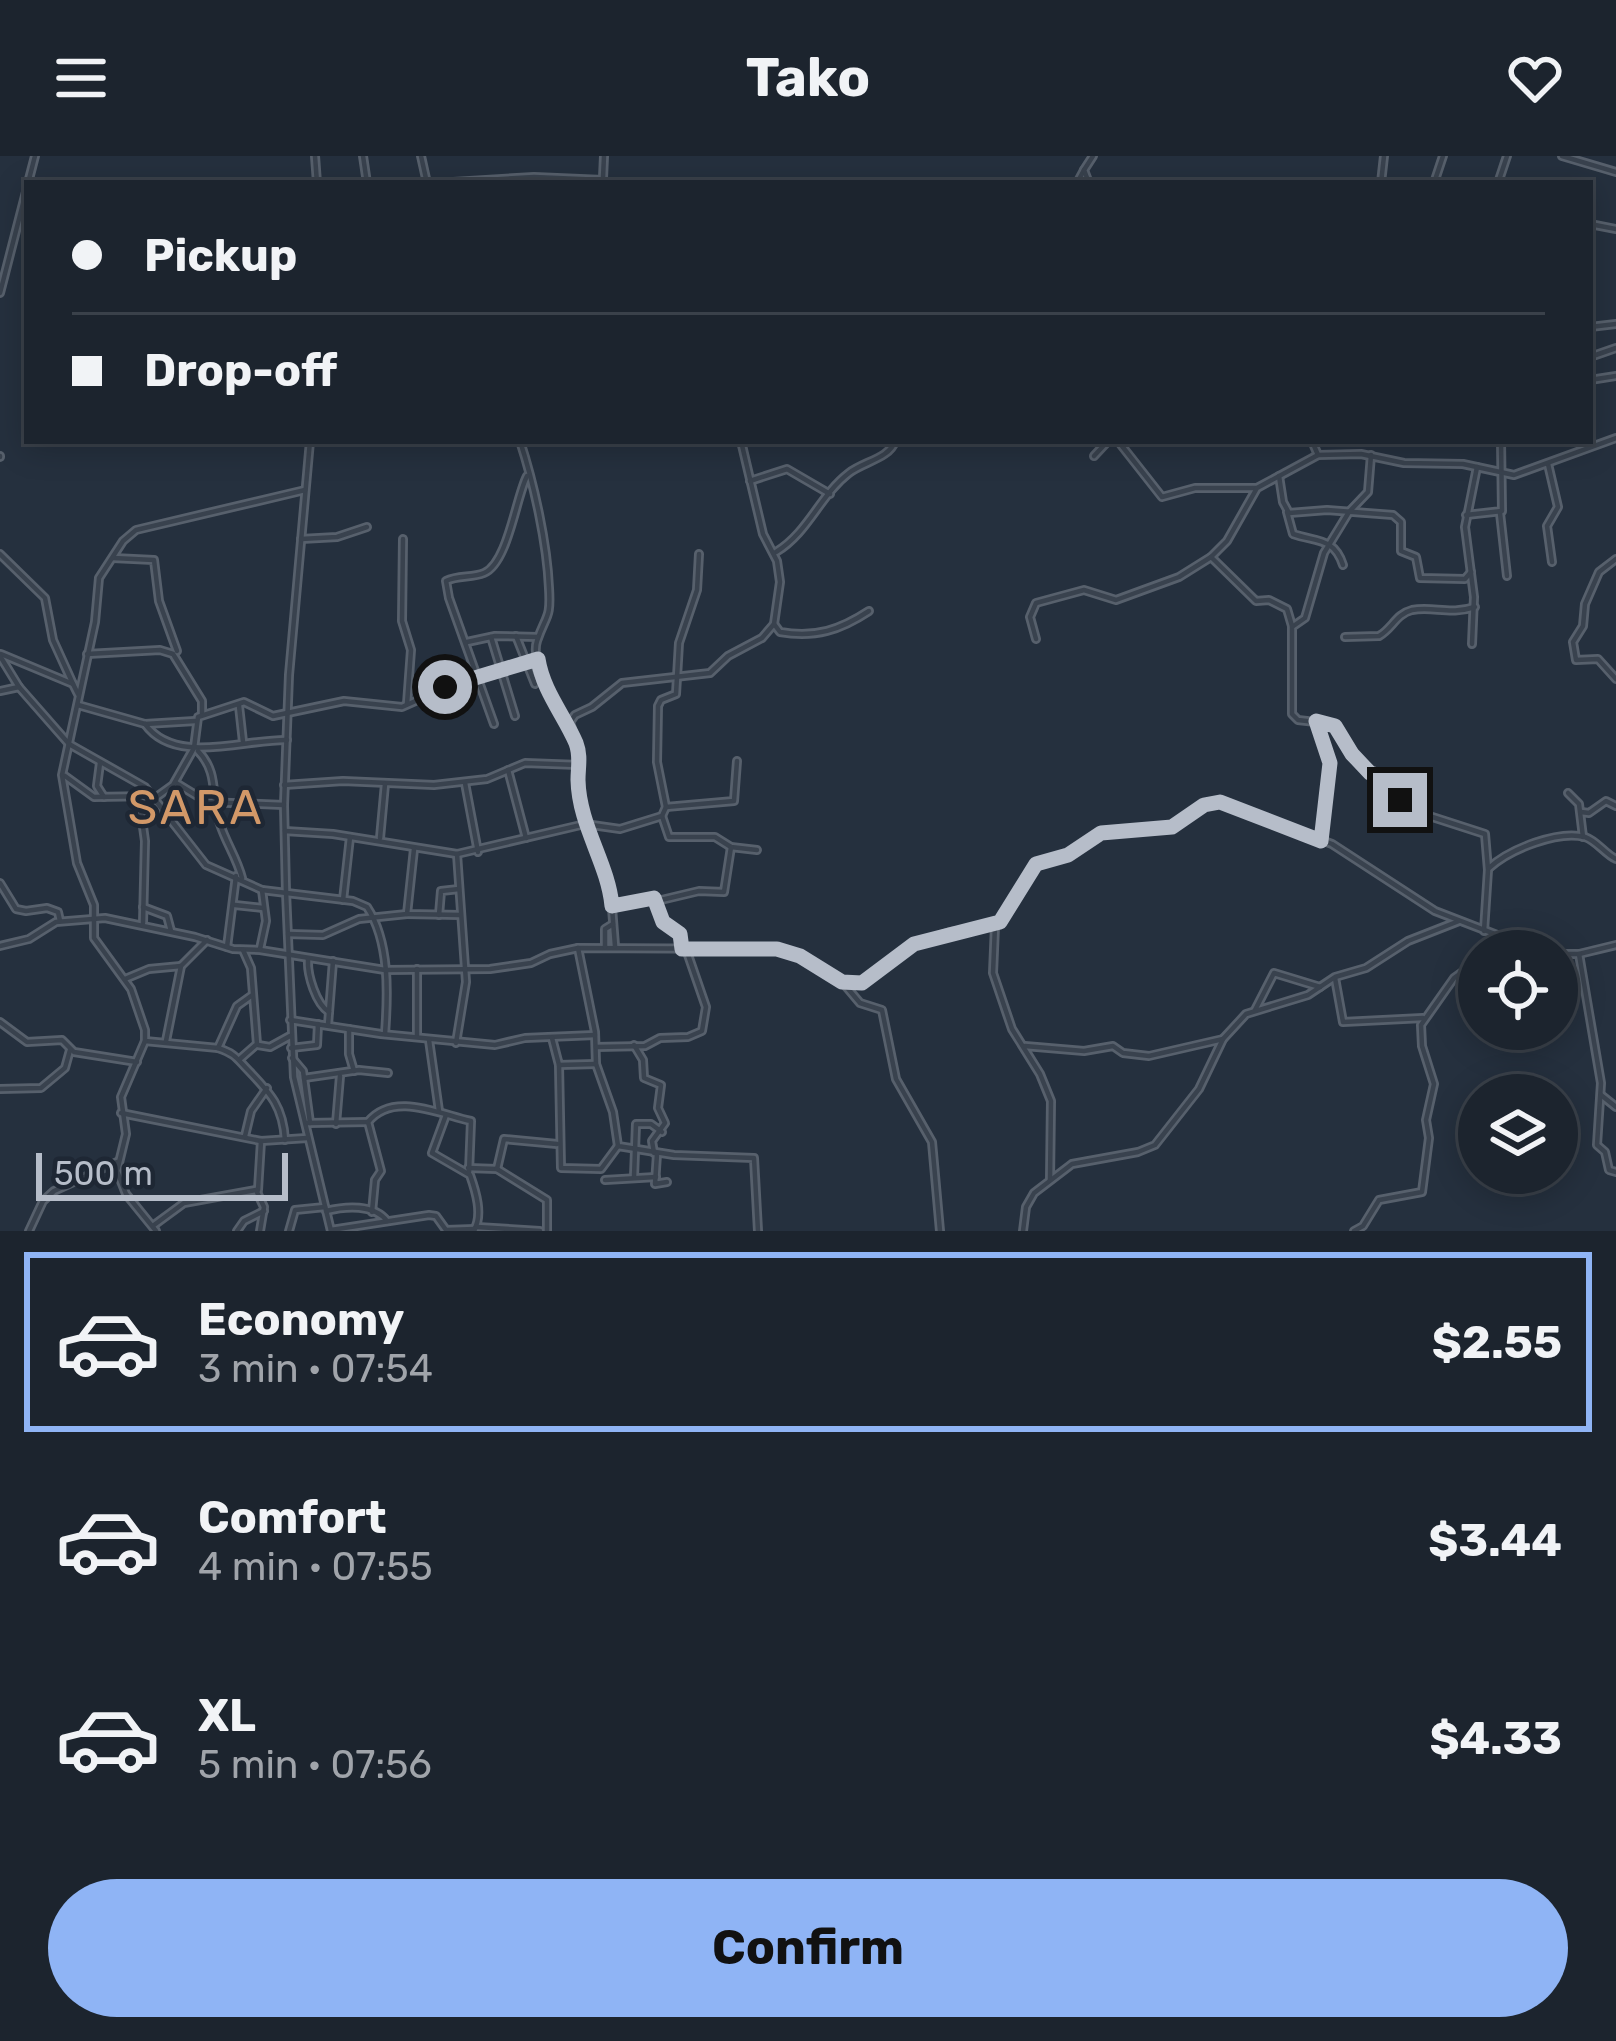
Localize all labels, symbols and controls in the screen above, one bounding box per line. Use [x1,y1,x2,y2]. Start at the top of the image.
icon: menu [48,45,114,111]
icon: heart [1502,45,1568,111]
text: Tako [746,46,870,110]
text: Pickup [144,229,297,282]
text: Drop-off [144,344,337,397]
route start [418,660,472,714]
route end [1373,773,1427,827]
district label: SARA [127,779,265,836]
map controls [1458,930,1578,1194]
button: locate [1458,930,1578,1050]
button: layers [1458,1074,1578,1194]
scale bar [36,1147,288,1200]
text: 500 m [54,1154,153,1193]
icon: car [54,1288,162,1396]
text: Economy [198,1293,404,1346]
text: $2.55 [1432,1316,1562,1369]
text: 3 min · 07:54 [198,1346,433,1392]
icon: car [54,1486,162,1594]
text: Comfort [198,1491,387,1544]
text: $3.44 [1428,1514,1562,1567]
text: 4 min · 07:55 [198,1544,433,1590]
icon: car [54,1684,162,1792]
text: XL [198,1689,256,1742]
text: $4.33 [1429,1712,1562,1765]
text: 5 min · 07:56 [198,1742,432,1788]
button: Confirm [48,1879,1568,2017]

